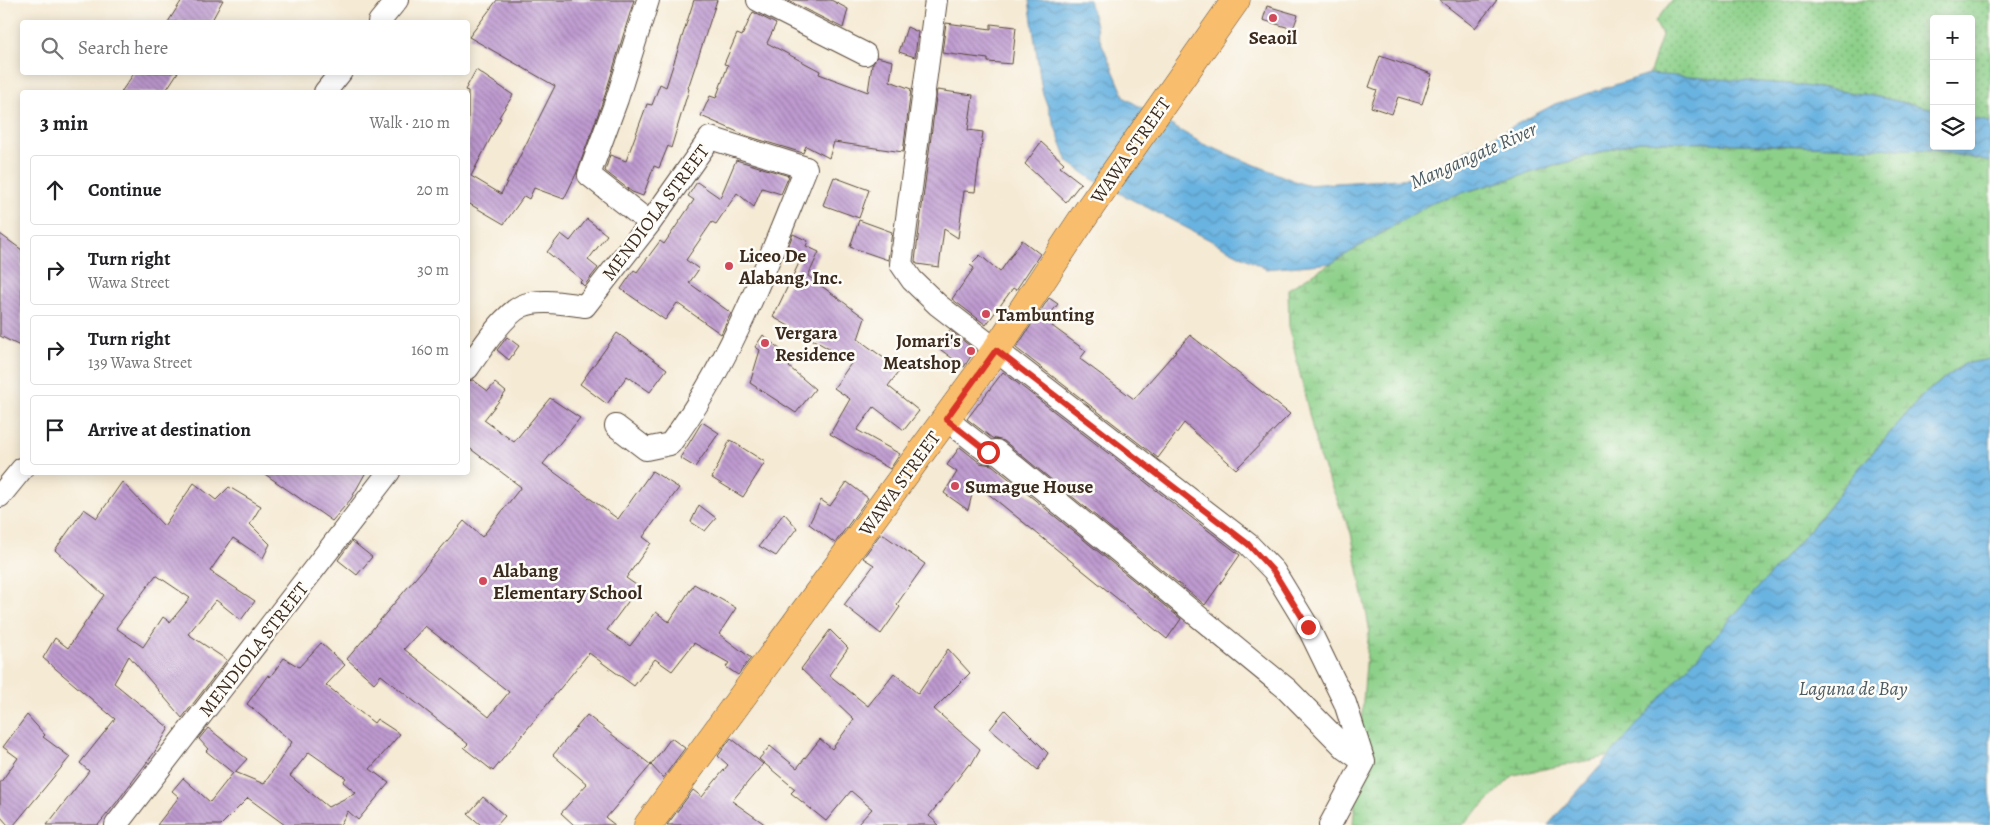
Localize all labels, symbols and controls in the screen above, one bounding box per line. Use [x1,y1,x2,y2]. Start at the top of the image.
marker: Seaoil [1267,12,1279,24]
map controls [1930,15,1975,150]
button: + [1930,15,1975,60]
search box [20,20,470,75]
place label: Seaoil [1249,25,1297,51]
icon: search [38,34,66,62]
text: Search here [78,35,168,61]
button: − [1930,60,1975,105]
street label: WAWA STREET [1084,92,1177,210]
button: layers [1930,105,1975,150]
text: 3 min [40,109,88,137]
text: Walk · 210 m [369,112,450,134]
water label: Mangangate River [1406,115,1542,195]
street label: MENDIOLA STREET [596,139,716,286]
icon: ahead [41,176,69,204]
text: Continue [88,177,162,203]
text: 20 m [416,179,449,201]
place label: Liceo De Alabang, Inc. [738,243,843,291]
text: Turn right [88,246,170,272]
icon: right [41,256,69,284]
text: 30 m [417,259,449,281]
marker: Liceo De Alabang, Inc. [723,260,735,272]
text: Wawa Street [88,272,170,294]
place label: Tambunting [996,302,1095,328]
marker: Tambunting [980,308,992,320]
place label: Vergara Residence [774,320,855,368]
text: Turn right [88,326,170,352]
place label: Jomari's Meatshop [883,328,961,376]
icon: right [41,336,69,364]
marker: Vergara Residence [759,337,771,349]
text: 160 m [411,339,449,361]
marker: Jomari's Meatshop [965,345,977,357]
text: 139 Wawa Street [88,352,192,374]
icon: arrive [41,416,69,444]
text: Arrive at destination [88,417,251,443]
street label: WAWA STREET [852,425,947,542]
route start [977,441,1000,464]
place label: Sumague House [965,474,1094,500]
marker: Sumague House [949,480,961,492]
place label: Alabang Elementary School [492,558,642,606]
marker: Alabang Elementary School [477,575,489,587]
street label: MENDIOLA STREET [193,576,315,722]
route end [1297,616,1320,639]
water label: Laguna de Bay [1798,675,1908,702]

